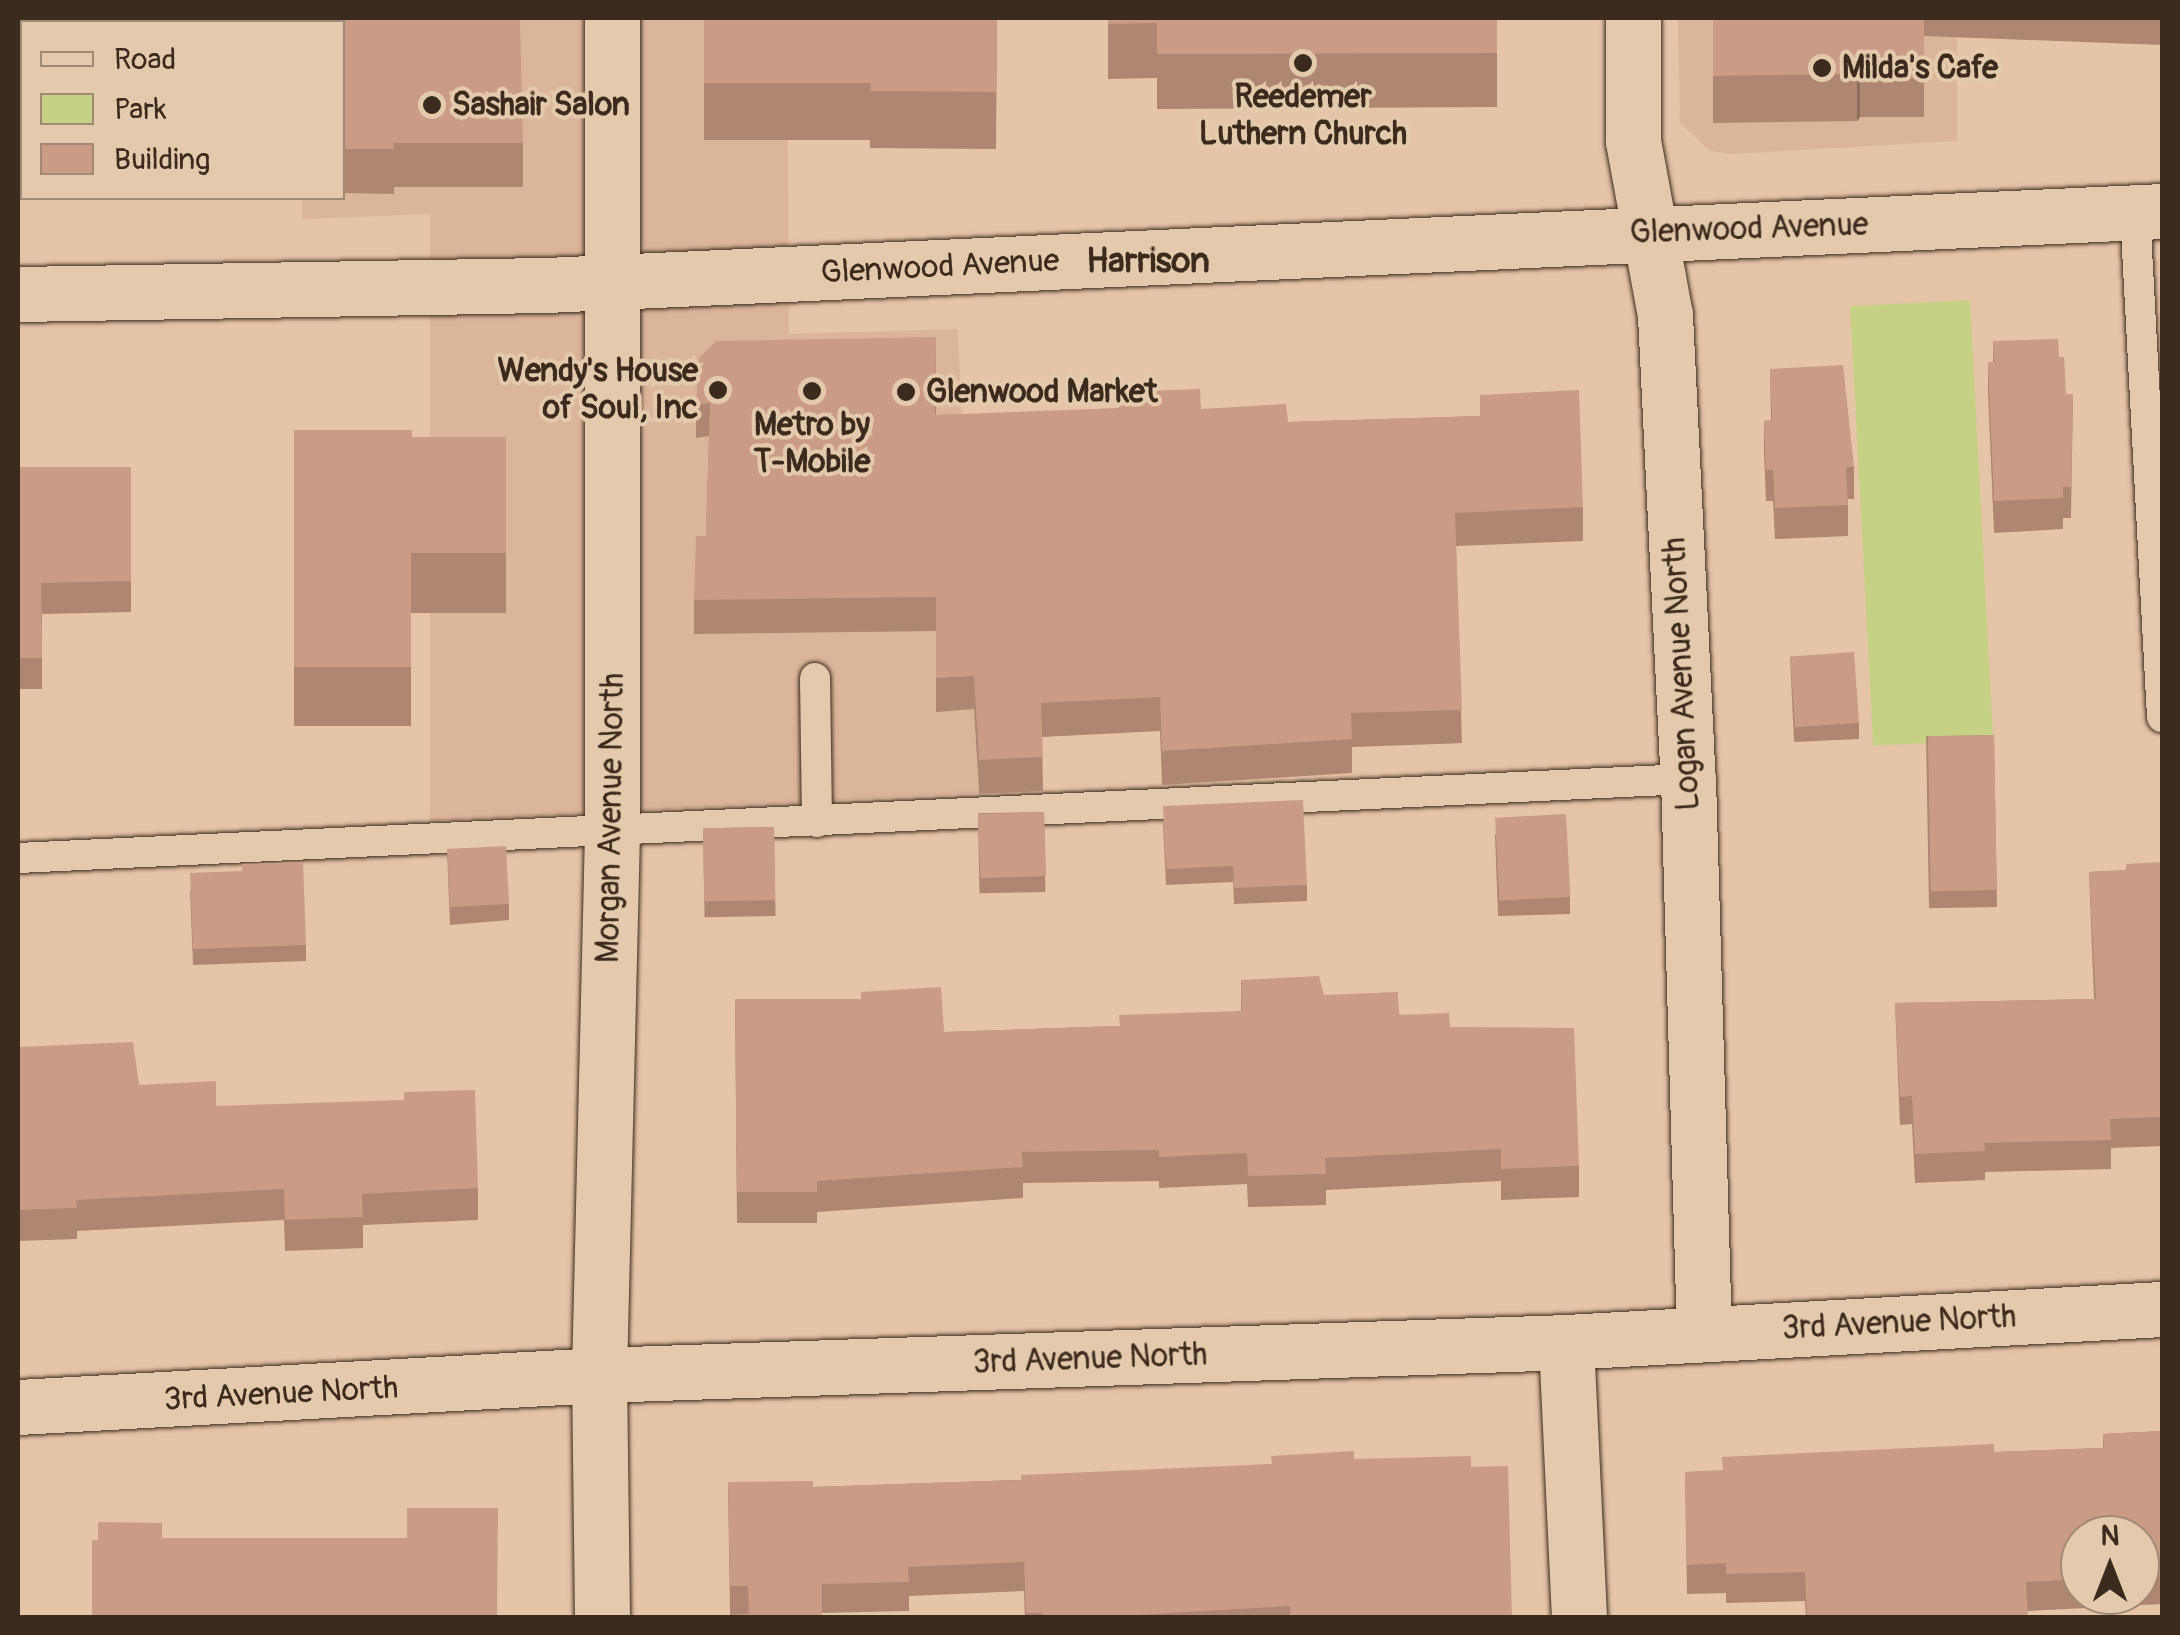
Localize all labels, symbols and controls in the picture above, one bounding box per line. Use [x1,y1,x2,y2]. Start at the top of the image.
legend [20,20,345,200]
text: Road [114,41,176,78]
place label: Milda's Cafe [1842,49,1998,87]
marker: Reedemer Luthern Church [1292,52,1314,74]
marker: Milda's Cafe [1811,57,1833,79]
place label: Reedemer Luthern Church [1199,79,1407,154]
place label: Sashair Salon [452,86,630,124]
text: Park [114,91,167,128]
marker: Sashair Salon [421,94,443,116]
text: Building [114,141,210,178]
street label: Glenwood Avenue [1629,206,1869,252]
district label: Harrison [1086,240,1210,282]
street label: Glenwood Avenue [820,242,1060,292]
place label: Wendy's House of Soul, Inc [498,353,698,428]
place label: Glenwood Market [926,373,1158,411]
marker: Wendy's House of Soul, Inc [707,379,729,401]
marker: Metro by T-Mobile [801,380,823,402]
marker: Glenwood Market [895,381,917,403]
place label: Metro by T-Mobile [754,407,870,482]
street label: Logan Avenue North [1656,536,1708,812]
street label: Morgan Avenue North [589,673,633,963]
street label: 3rd Avenue North [1781,1298,2017,1348]
street label: 3rd Avenue North [972,1336,1208,1382]
street label: 3rd Avenue North [163,1369,399,1419]
north arrow [2060,1515,2160,1615]
text: N [2101,1519,2119,1554]

